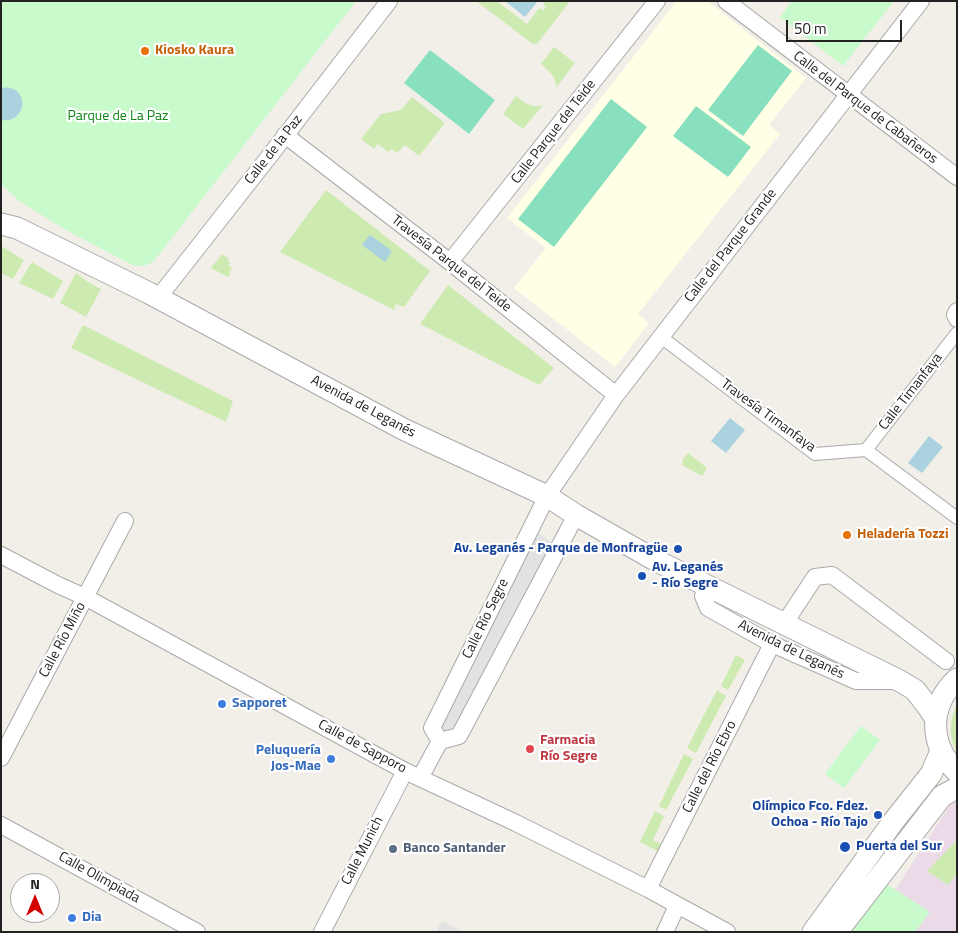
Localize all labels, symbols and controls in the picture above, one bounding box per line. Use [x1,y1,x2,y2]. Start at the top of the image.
scale bar [788,10,904,42]
text: 50 m [794,17,827,40]
place label: Kiosko Kaura [155,43,234,59]
marker: Kiosko Kaura [139,45,151,57]
street label: Calle del Parque de Cabañeros [789,48,941,168]
street label: Calle Parque del Teide [508,77,600,187]
park label: Parque de La Paz [68,109,168,125]
street label: Calle de la Paz [242,112,306,188]
street label: Calle del Parque Grande [681,186,781,306]
street label: Travesía Parque del Teide [388,212,514,316]
street label: Calle Timanfaya [876,350,946,434]
street label: Avenida de Leganés [308,372,418,442]
street label: Travesía Timanfaya [717,376,819,456]
place label: Heladería Tozzi [857,527,949,543]
marker: Heladería Tozzi [841,529,853,541]
place label: Av. Leganés - Parque de Monfragüe [454,541,668,557]
marker: Av. Leganés - Parque de Monfragüe [672,543,684,555]
place label: Av. Leganés - Río Segre [652,560,723,592]
marker: Av. Leganés - Río Segre [636,570,648,582]
street label: Calle Río Segre [459,576,513,662]
street label: Calle Río Miño [36,599,90,681]
street label: Avenida de Leganés [735,617,847,683]
place label: Sapporet [232,696,287,712]
marker: Sapporet [216,698,228,710]
street label: Calle de Sapporo [315,717,409,777]
street label: Calle del Río Ebro [679,718,741,816]
place label: Farmacia Río Segre [540,733,597,766]
place label: Peluquería Jos-Mae [256,743,321,776]
marker: Farmacia Río Segre [524,743,536,755]
marker: Peluquería Jos-Mae [325,753,337,765]
place label: Olímpico Fco. Fdez. Ochoa - Río Tajo [752,799,868,832]
marker: Olímpico Fco. Fdez. Ochoa - Río Tajo [872,809,884,821]
street label: Calle Munich [339,814,387,888]
place label: Puerta del Sur [856,839,942,855]
marker: Puerta del Sur [838,840,852,854]
place label: Banco Santander [403,841,506,857]
marker: Banco Santander [387,843,399,855]
street label: Calle Olimpiada [55,849,143,907]
north arrow [10,873,60,923]
text: N [30,873,40,894]
place label: Dia [82,910,102,926]
marker: Dia [66,912,78,924]

